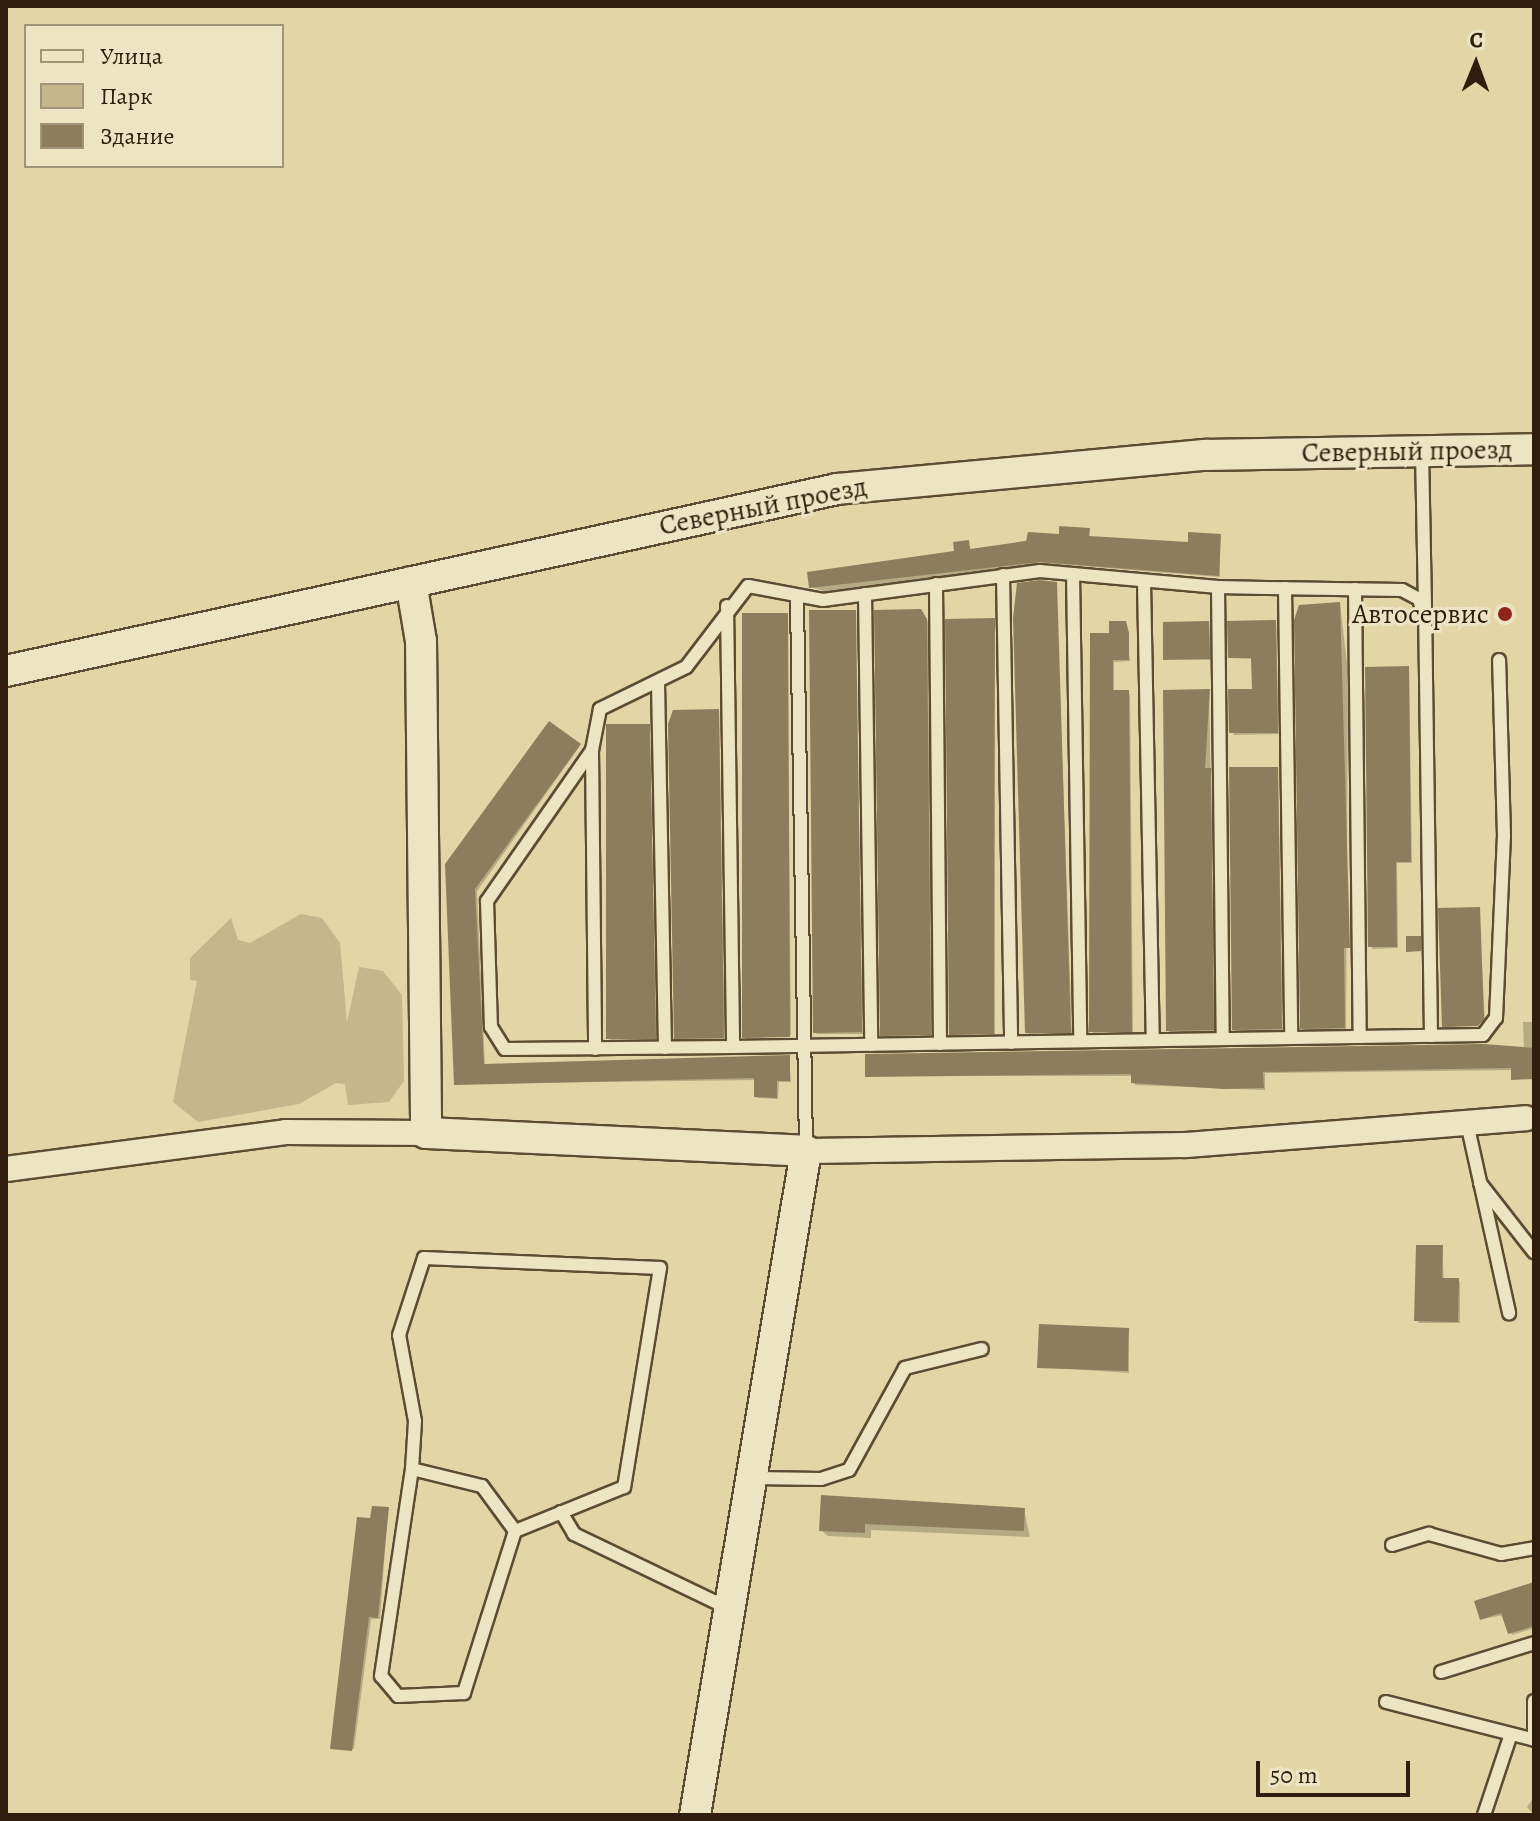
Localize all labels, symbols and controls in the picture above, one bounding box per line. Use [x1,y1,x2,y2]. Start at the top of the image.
legend [24,24,284,168]
north arrow [1436,24,1516,104]
text: С [1469,25,1483,55]
text: Улица [100,40,163,72]
text: Парк [100,80,153,112]
text: Здание [100,120,175,152]
street label: Северный проезд [1301,432,1513,470]
street label: Северный проезд [656,469,870,543]
place label: Автосервис [1352,597,1489,631]
marker: Автосервис [1496,605,1514,623]
scale bar [1260,1745,1414,1795]
text: 50 m [1270,1759,1318,1791]

